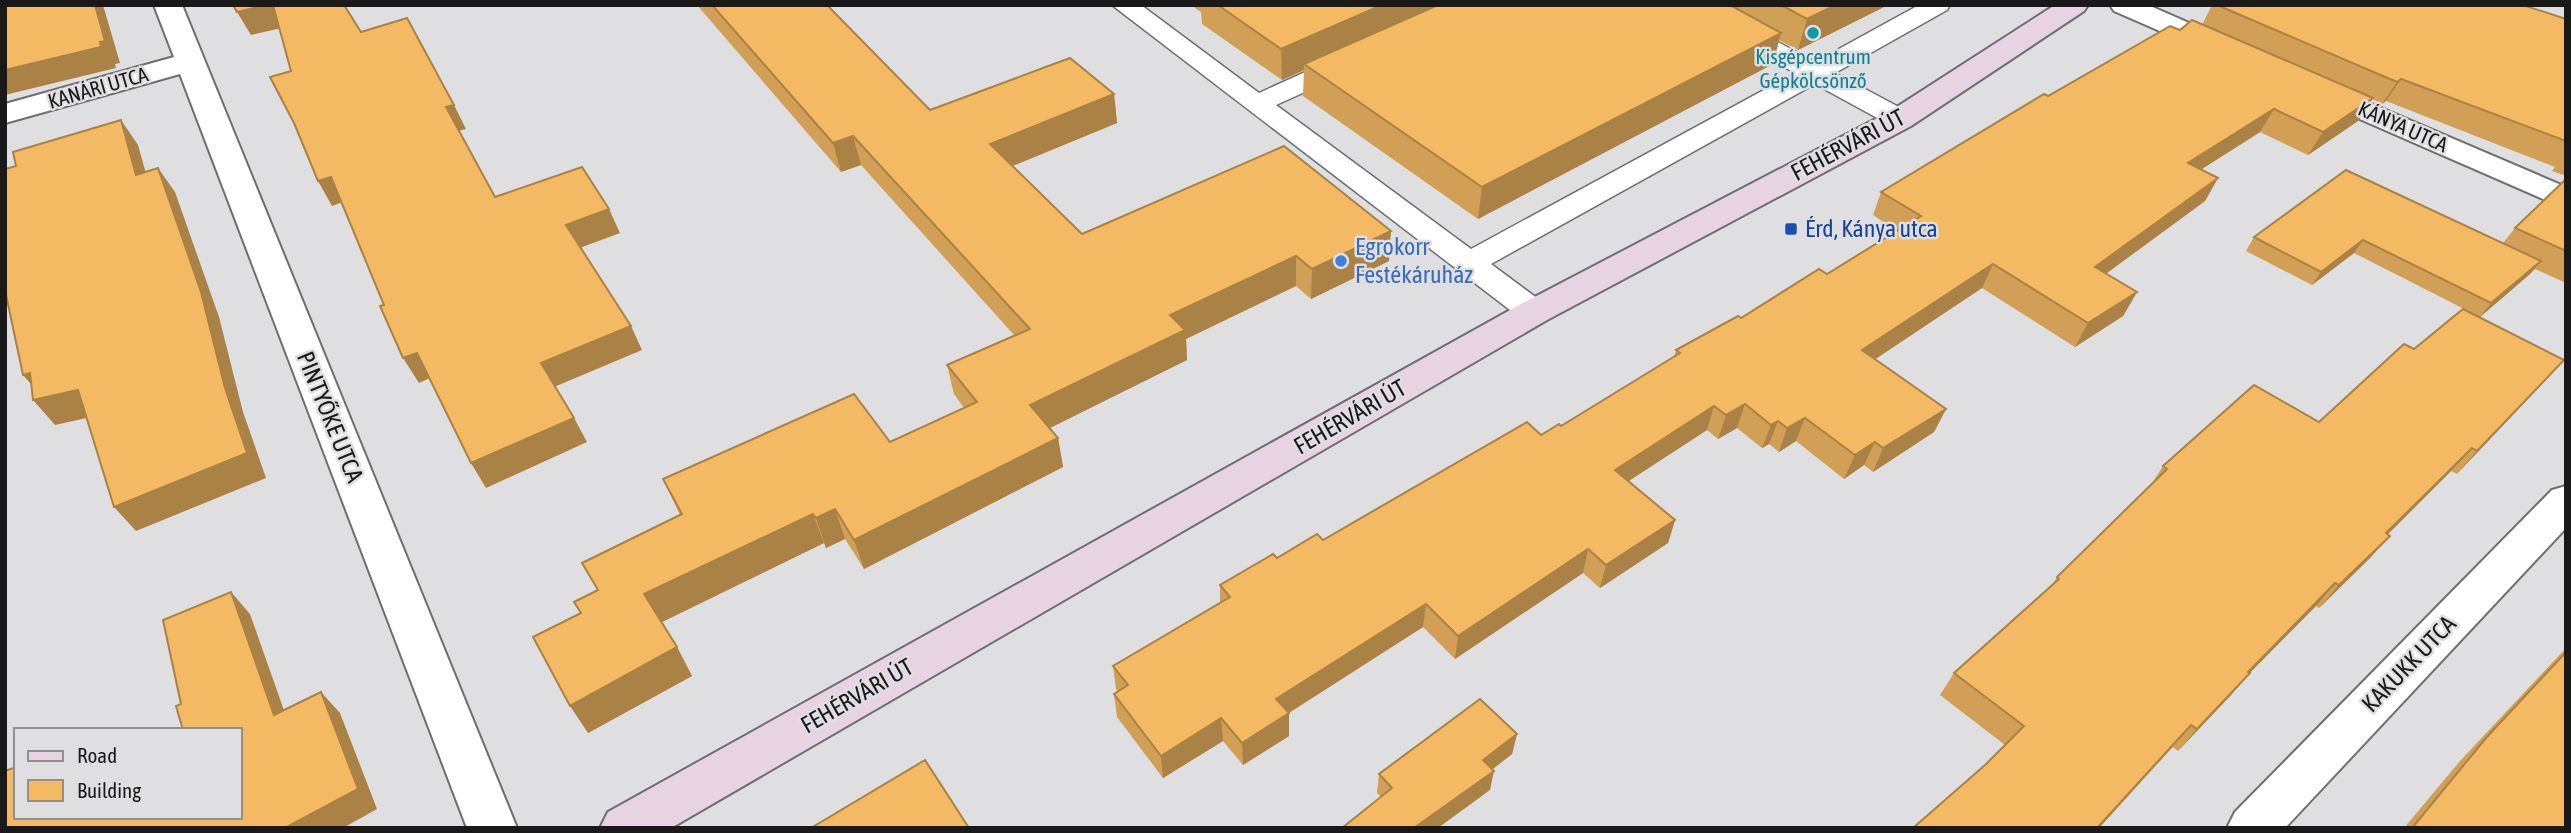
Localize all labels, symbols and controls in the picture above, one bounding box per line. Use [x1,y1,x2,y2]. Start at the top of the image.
marker: Kisgépcentrum Gépkölcsönző [1805,25,1821,41]
place label: Kisgépcentrum Gépkölcsönző [1755,44,1871,92]
street label: KANÁRI UTCA [45,61,151,113]
street label: KÁNYA UTCA [2355,96,2452,157]
street label: FEHÉRVÁRI ÚT [1786,103,1910,186]
place label: Érd, Kánya utca [1805,215,1938,242]
marker: Érd, Kánya utca [1783,221,1799,237]
place label: Egrokorr Festékáruház [1355,233,1473,288]
marker: Egrokorr Festékáruház [1333,253,1349,269]
street label: PINTYŐKE UTCA [292,347,369,486]
street label: FEHÉRVÁRI ÚT [1289,373,1411,460]
street label: KAKUKK UTCA [2356,610,2461,717]
street label: FEHÉRVÁRI ÚT [796,652,918,739]
legend [14,728,242,819]
text: Road [77,743,117,767]
text: Building [77,778,141,802]

